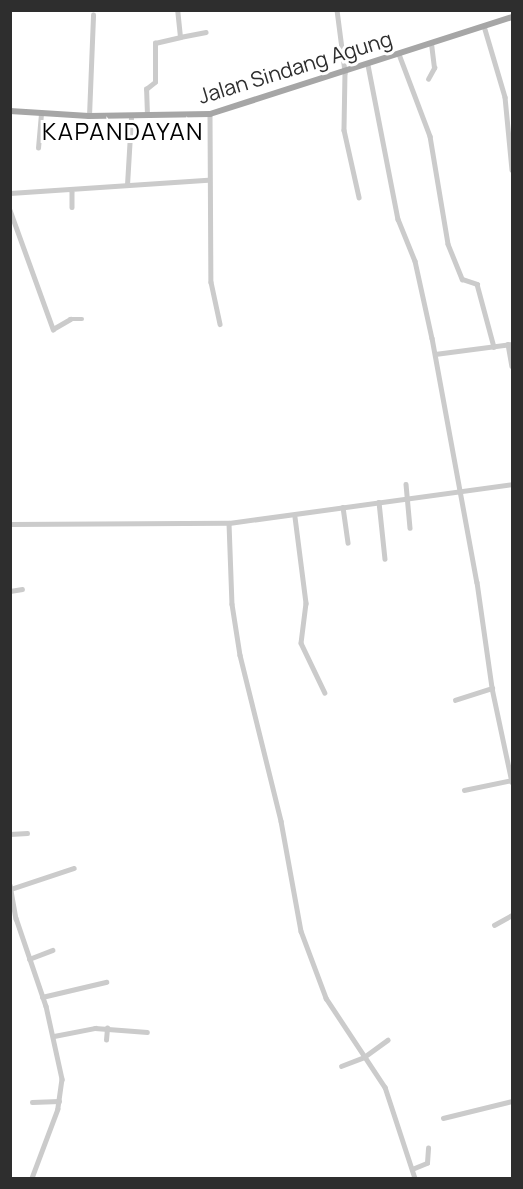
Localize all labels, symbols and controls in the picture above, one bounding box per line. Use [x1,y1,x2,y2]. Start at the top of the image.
street label: Jalan Sindang Agung [195,26,395,108]
district label: KAPANDAYAN [42,117,204,145]

